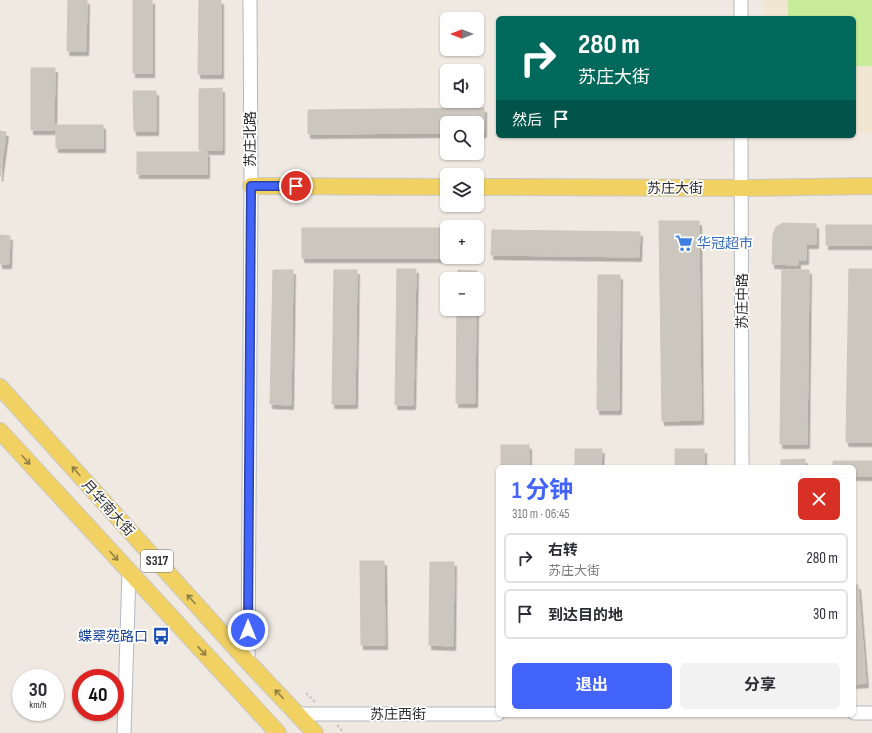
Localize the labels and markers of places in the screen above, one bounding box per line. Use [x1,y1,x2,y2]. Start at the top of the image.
pin [279,169,313,203]
supermarket icon: 华冠超市 [674,233,694,253]
place label: 华冠超市 [697,235,753,252]
bus stop icon: 蝶翠苑路口 [151,626,171,646]
place label: 蝶翠苑路口 [78,628,148,645]

